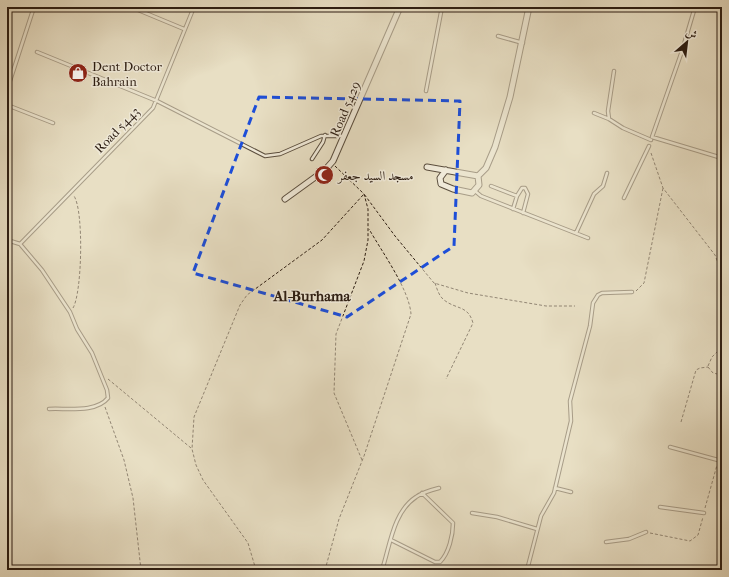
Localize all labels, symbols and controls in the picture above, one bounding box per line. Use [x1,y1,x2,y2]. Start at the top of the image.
north arrow [667,22,707,62]
text: ش [684,25,699,42]
place label: Dent Doctor Bahrain [92,59,163,89]
shop icon: Dent Doctor Bahrain [67,62,89,84]
street label: Road 5429 [327,79,363,139]
street label: Road 5443 [91,104,143,156]
mosque icon: مسجد السيد جعفر [313,164,335,186]
place label: مسجد السيد جعفر [336,168,414,184]
district label: Al-Burhama [272,287,352,305]

